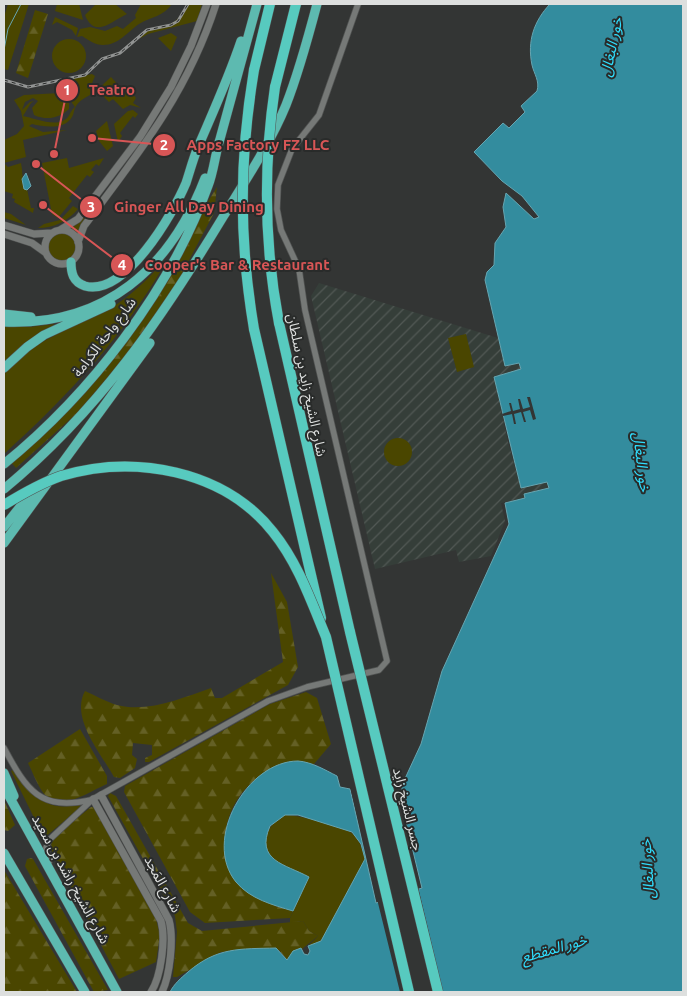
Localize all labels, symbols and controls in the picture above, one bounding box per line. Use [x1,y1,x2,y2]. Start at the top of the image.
water label: خور البغال [596,16,627,78]
callout: Teatro [54,75,145,105]
text: 1 [63,81,71,98]
text: Teatro [89,81,135,98]
callout: Apps Factory FZ LLC [152,130,340,160]
text: 2 [160,136,168,153]
text: Apps Factory FZ LLC [187,136,330,153]
callout: Ginger All Day Dining [79,192,274,222]
text: 3 [87,198,95,215]
text: Ginger All Day Dining [114,198,264,215]
callout: Cooper's Bar & Restaurant [110,250,340,280]
text: 4 [118,256,126,273]
text: Cooper's Bar & Restaurant [144,256,330,273]
street label: شارع واحة الكرامة [69,294,141,382]
street label: شارع الشيخ زايد بن سلطان [281,312,330,459]
water label: خور البغال [629,431,654,493]
street label: جسر الشيخ زايد [387,766,426,853]
street label: شارع الشيخ راشد بن سعيد [26,812,113,948]
water label: خور البغال [636,838,659,900]
street label: شارع المَجد [139,853,185,917]
water label: خور المقطع [518,931,590,969]

